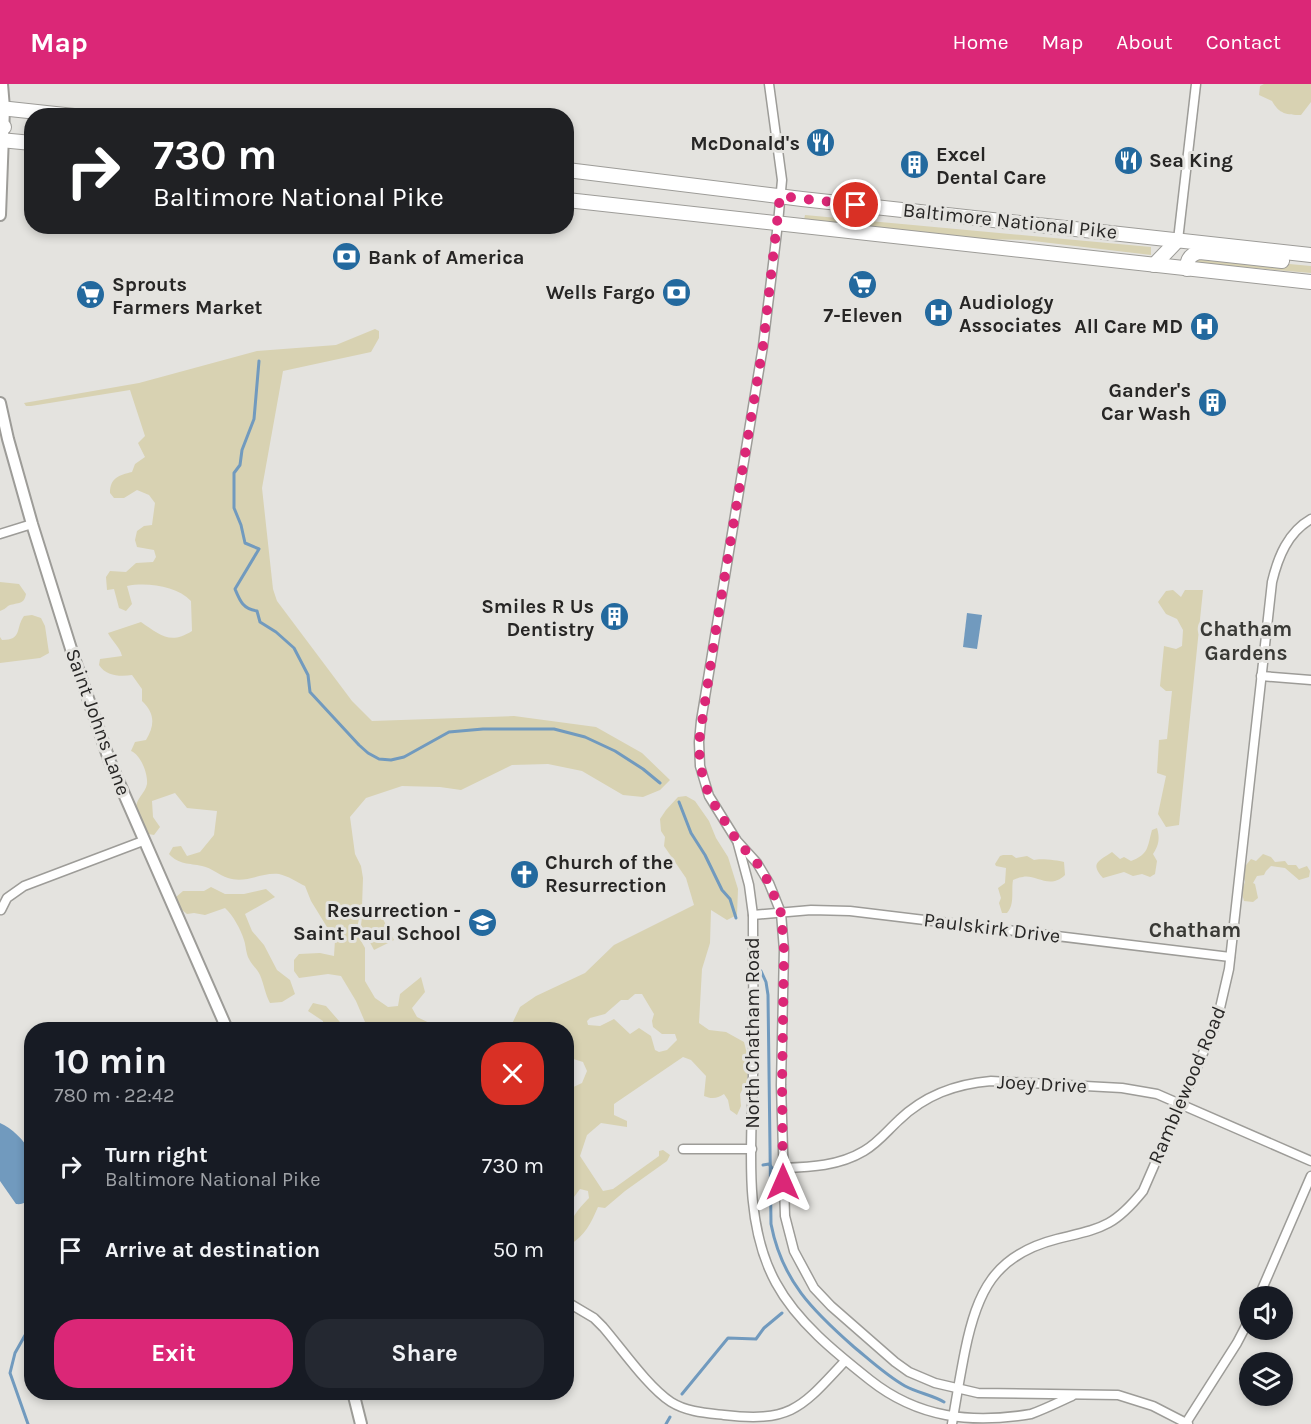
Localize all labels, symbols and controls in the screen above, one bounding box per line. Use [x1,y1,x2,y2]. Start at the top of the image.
text: Map [30,26,88,59]
text: Home [953,30,1009,54]
text: Map [1042,30,1083,54]
text: About [1116,30,1173,54]
text: Contact [1206,30,1281,54]
restaurant icon: McDonald's [805,127,837,159]
text: 730 m [153,130,277,180]
icon: right [54,132,132,210]
place label: McDonald's [690,132,800,155]
place label: Excel Dental Care [936,143,1046,189]
restaurant icon: Sea King [1112,144,1144,176]
building icon: Excel Dental Care [899,149,931,181]
place label: Sea King [1149,149,1233,172]
pin [830,179,881,230]
text: Baltimore National Pike [153,181,444,213]
icon: arrive [839,188,872,221]
street label: Baltimore National Pike [902,198,1118,244]
bank icon: Bank of America [331,241,363,273]
place label: Bank of America [368,246,525,269]
supermarket icon: 7-Eleven [847,268,879,300]
place label: Sprouts Farmers Market [112,273,263,319]
bank icon: Wells Fargo [660,276,692,308]
supermarket icon: Sprouts Farmers Market [75,279,107,311]
place label: Wells Fargo [546,281,655,304]
place label: Audiology Associates [959,291,1062,337]
hospital icon: Audiology Associates [922,297,954,329]
place label: 7-Eleven [823,304,903,327]
hospital icon: All Care MD [1188,310,1220,342]
place label: All Care MD [1074,315,1183,338]
place label: Gander's Car Wash [1101,379,1191,425]
building icon: Gander's Car Wash [1196,386,1228,418]
place label: Smiles R Us Dentistry [481,595,594,641]
building icon: Smiles R Us Dentistry [599,601,631,633]
district label: Chatham Gardens [1200,617,1292,665]
street label: Saint Johns Lane [61,645,135,799]
place label: Church of the Resurrection [545,851,673,897]
church icon: Church of the Resurrection [508,858,540,890]
place label: Resurrection - Saint Paul School [293,899,461,945]
school or university icon: Resurrection - Saint Paul School [466,906,498,938]
street label: Paulskirk Drive [922,908,1062,948]
district label: Chatham [1149,918,1241,942]
street label: North Chatham Road [741,937,764,1129]
street label: Ramblewood Road [1143,1003,1231,1167]
text: 10 min [54,1040,167,1082]
button: close [481,1042,544,1105]
street label: Joey Drive [996,1070,1088,1098]
text: 780 m · 22:42 [54,1084,175,1107]
text: Turn right [105,1142,208,1168]
icon: right [54,1150,87,1183]
position arrow [751,1150,815,1214]
text: 730 m [482,1153,544,1179]
text: Baltimore National Pike [105,1168,321,1191]
icon: arrive [54,1234,87,1267]
text: Arrive at destination [105,1237,320,1263]
text: 50 m [493,1237,544,1263]
map controls [1239,1286,1293,1406]
button: sound [1239,1286,1293,1340]
button: Exit [54,1319,293,1388]
button: Share [305,1319,544,1388]
button: layers [1239,1352,1293,1406]

